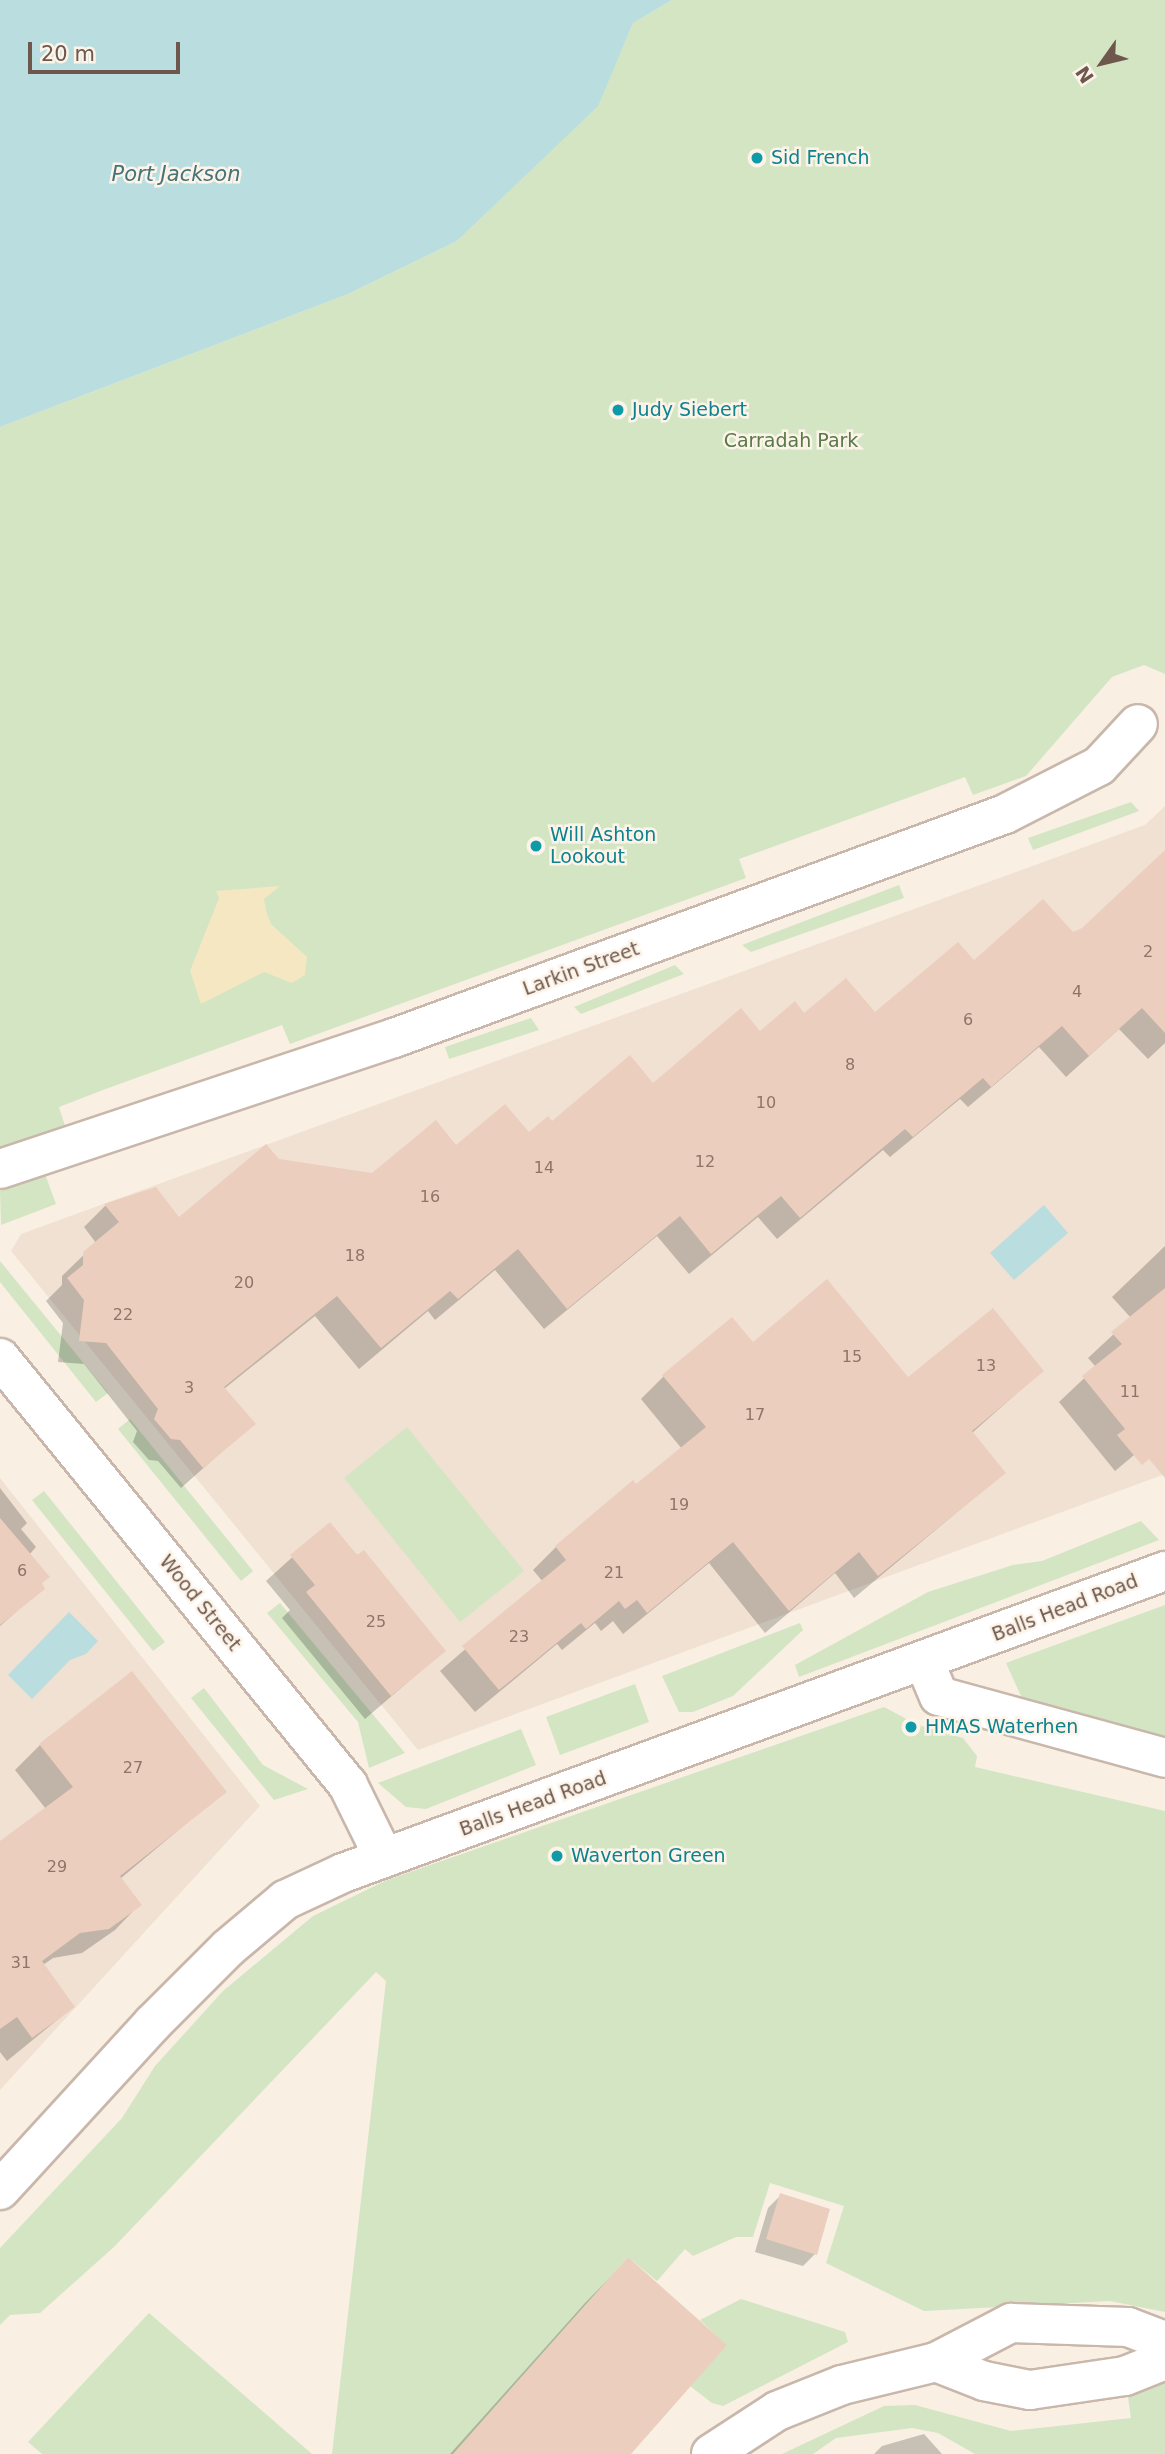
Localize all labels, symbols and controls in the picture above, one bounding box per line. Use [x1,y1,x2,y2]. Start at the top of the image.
scale bar [32,28,184,72]
north arrow [1067,28,1137,98]
text: 20 m [41,42,95,66]
text: N [1071,62,1098,87]
place label: Sid French [771,147,870,169]
marker: Sid French [749,150,765,166]
water label: Port Jackson [112,161,240,187]
place label: Judy Siebert [632,399,747,421]
marker: Judy Siebert [610,402,626,418]
park label: Carradah Park [724,430,858,452]
place label: Will Ashton Lookout [550,824,656,868]
marker: Will Ashton Lookout [528,838,544,854]
street label: Larkin Street [520,937,642,1001]
house number: 2 [1143,942,1153,962]
house number: 4 [1072,982,1082,1002]
house number: 6 [963,1010,973,1030]
house number: 8 [845,1055,855,1075]
house number: 10 [756,1093,776,1113]
house number: 12 [695,1152,715,1172]
house number: 14 [534,1158,554,1178]
house number: 16 [420,1187,440,1207]
house number: 18 [345,1246,365,1266]
house number: 20 [234,1273,254,1293]
house number: 22 [113,1305,133,1325]
house number: 15 [842,1347,862,1367]
house number: 13 [976,1356,996,1376]
house number: 3 [184,1378,194,1398]
house number: 11 [1120,1382,1140,1402]
house number: 17 [745,1405,765,1425]
house number: 19 [669,1495,689,1515]
street label: Wood Street [154,1550,246,1656]
house number: 6 [17,1561,27,1581]
house number: 21 [604,1563,624,1583]
street label: Balls Head Road [989,1570,1141,1646]
house number: 25 [366,1612,386,1632]
house number: 23 [509,1627,529,1647]
place label: HMAS Waterhen [925,1716,1078,1738]
marker: HMAS Waterhen [903,1719,919,1735]
house number: 27 [123,1758,143,1778]
street label: Balls Head Road [456,1767,610,1841]
place label: Waverton Green [571,1845,726,1867]
marker: Waverton Green [549,1848,565,1864]
house number: 29 [47,1857,67,1877]
house number: 31 [11,1953,31,1973]

